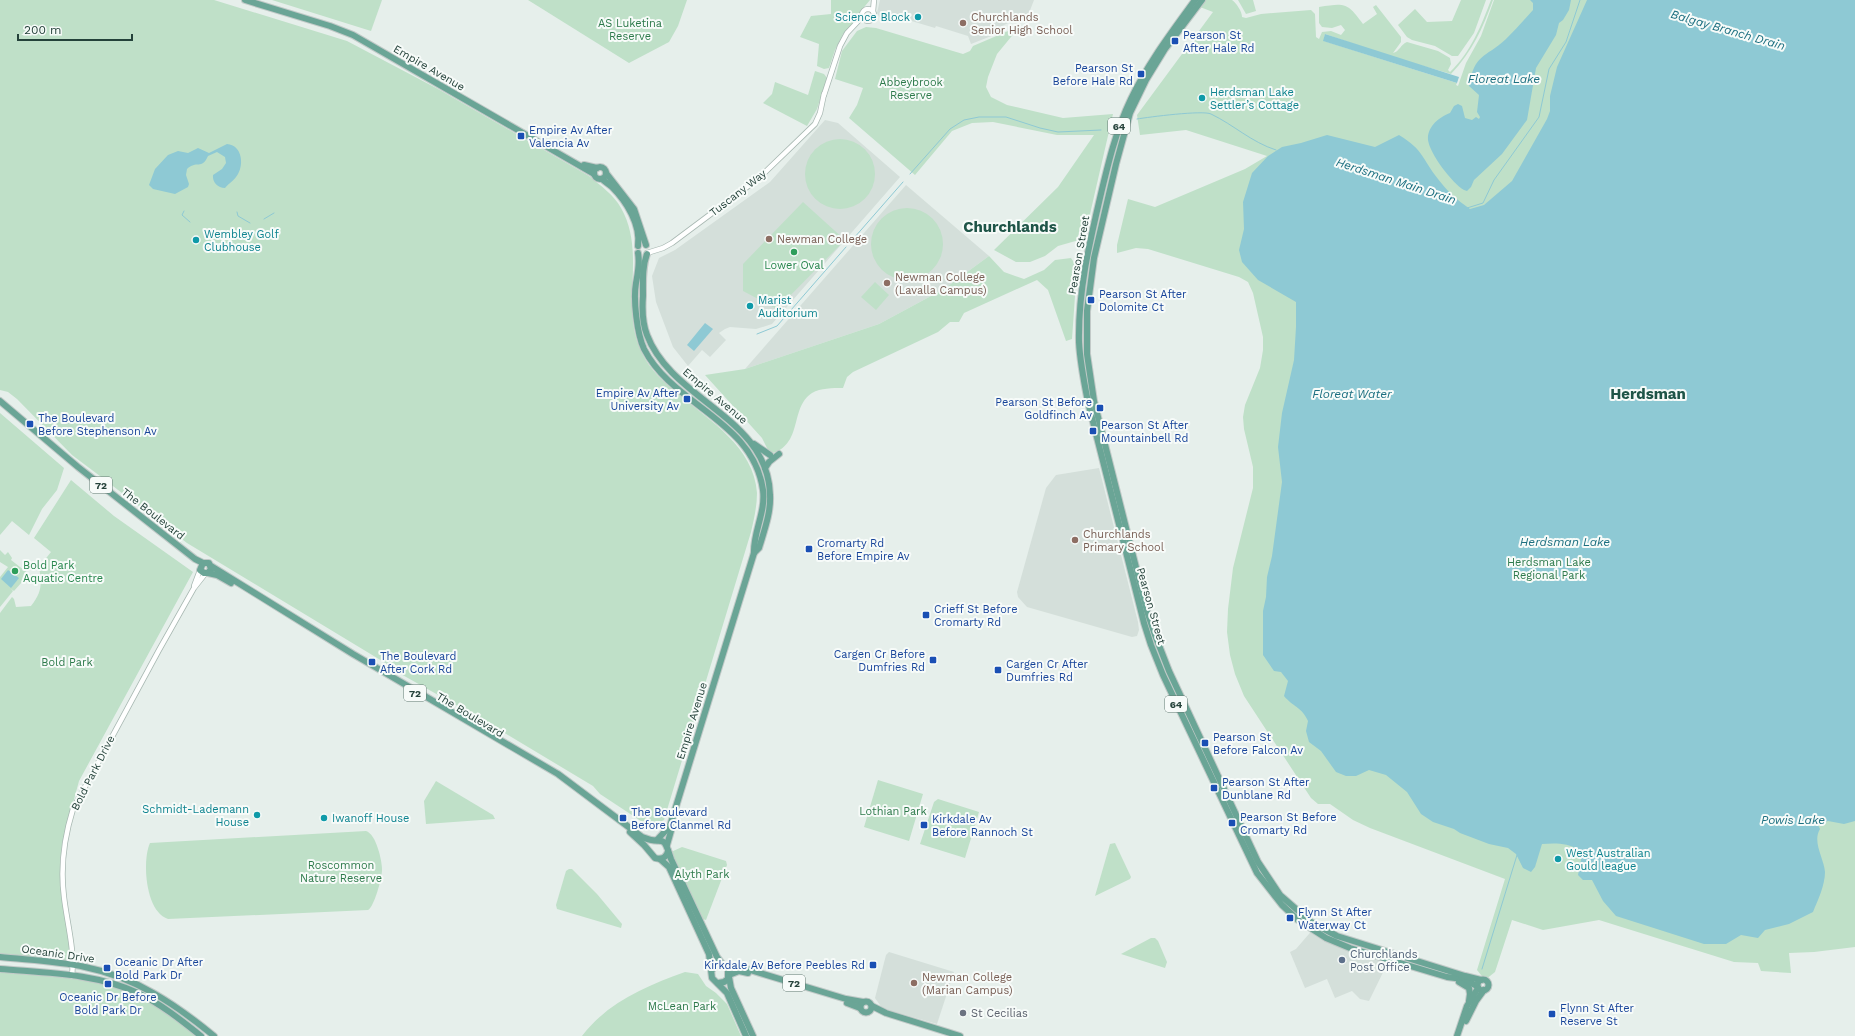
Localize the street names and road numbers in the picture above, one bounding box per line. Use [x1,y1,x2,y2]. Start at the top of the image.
street label: Empire Avenue [391,42,467,94]
road number: 64 [1108,118,1130,134]
street label: Tuscany Way [707,167,769,219]
street label: Pearson Street [1066,214,1092,295]
street label: Empire Avenue [680,365,750,427]
road number: 72 [90,477,112,493]
street label: The Boulevard [119,485,187,543]
street label: Pearson Street [1134,566,1168,646]
street label: Empire Avenue [674,681,710,761]
road number: 72 [404,685,426,701]
street label: The Boulevard [434,690,506,740]
road number: 64 [1165,696,1187,712]
street label: Bold Park Drive [69,733,117,813]
street label: Oceanic Drive [20,942,96,966]
road number: 72 [783,975,805,991]

